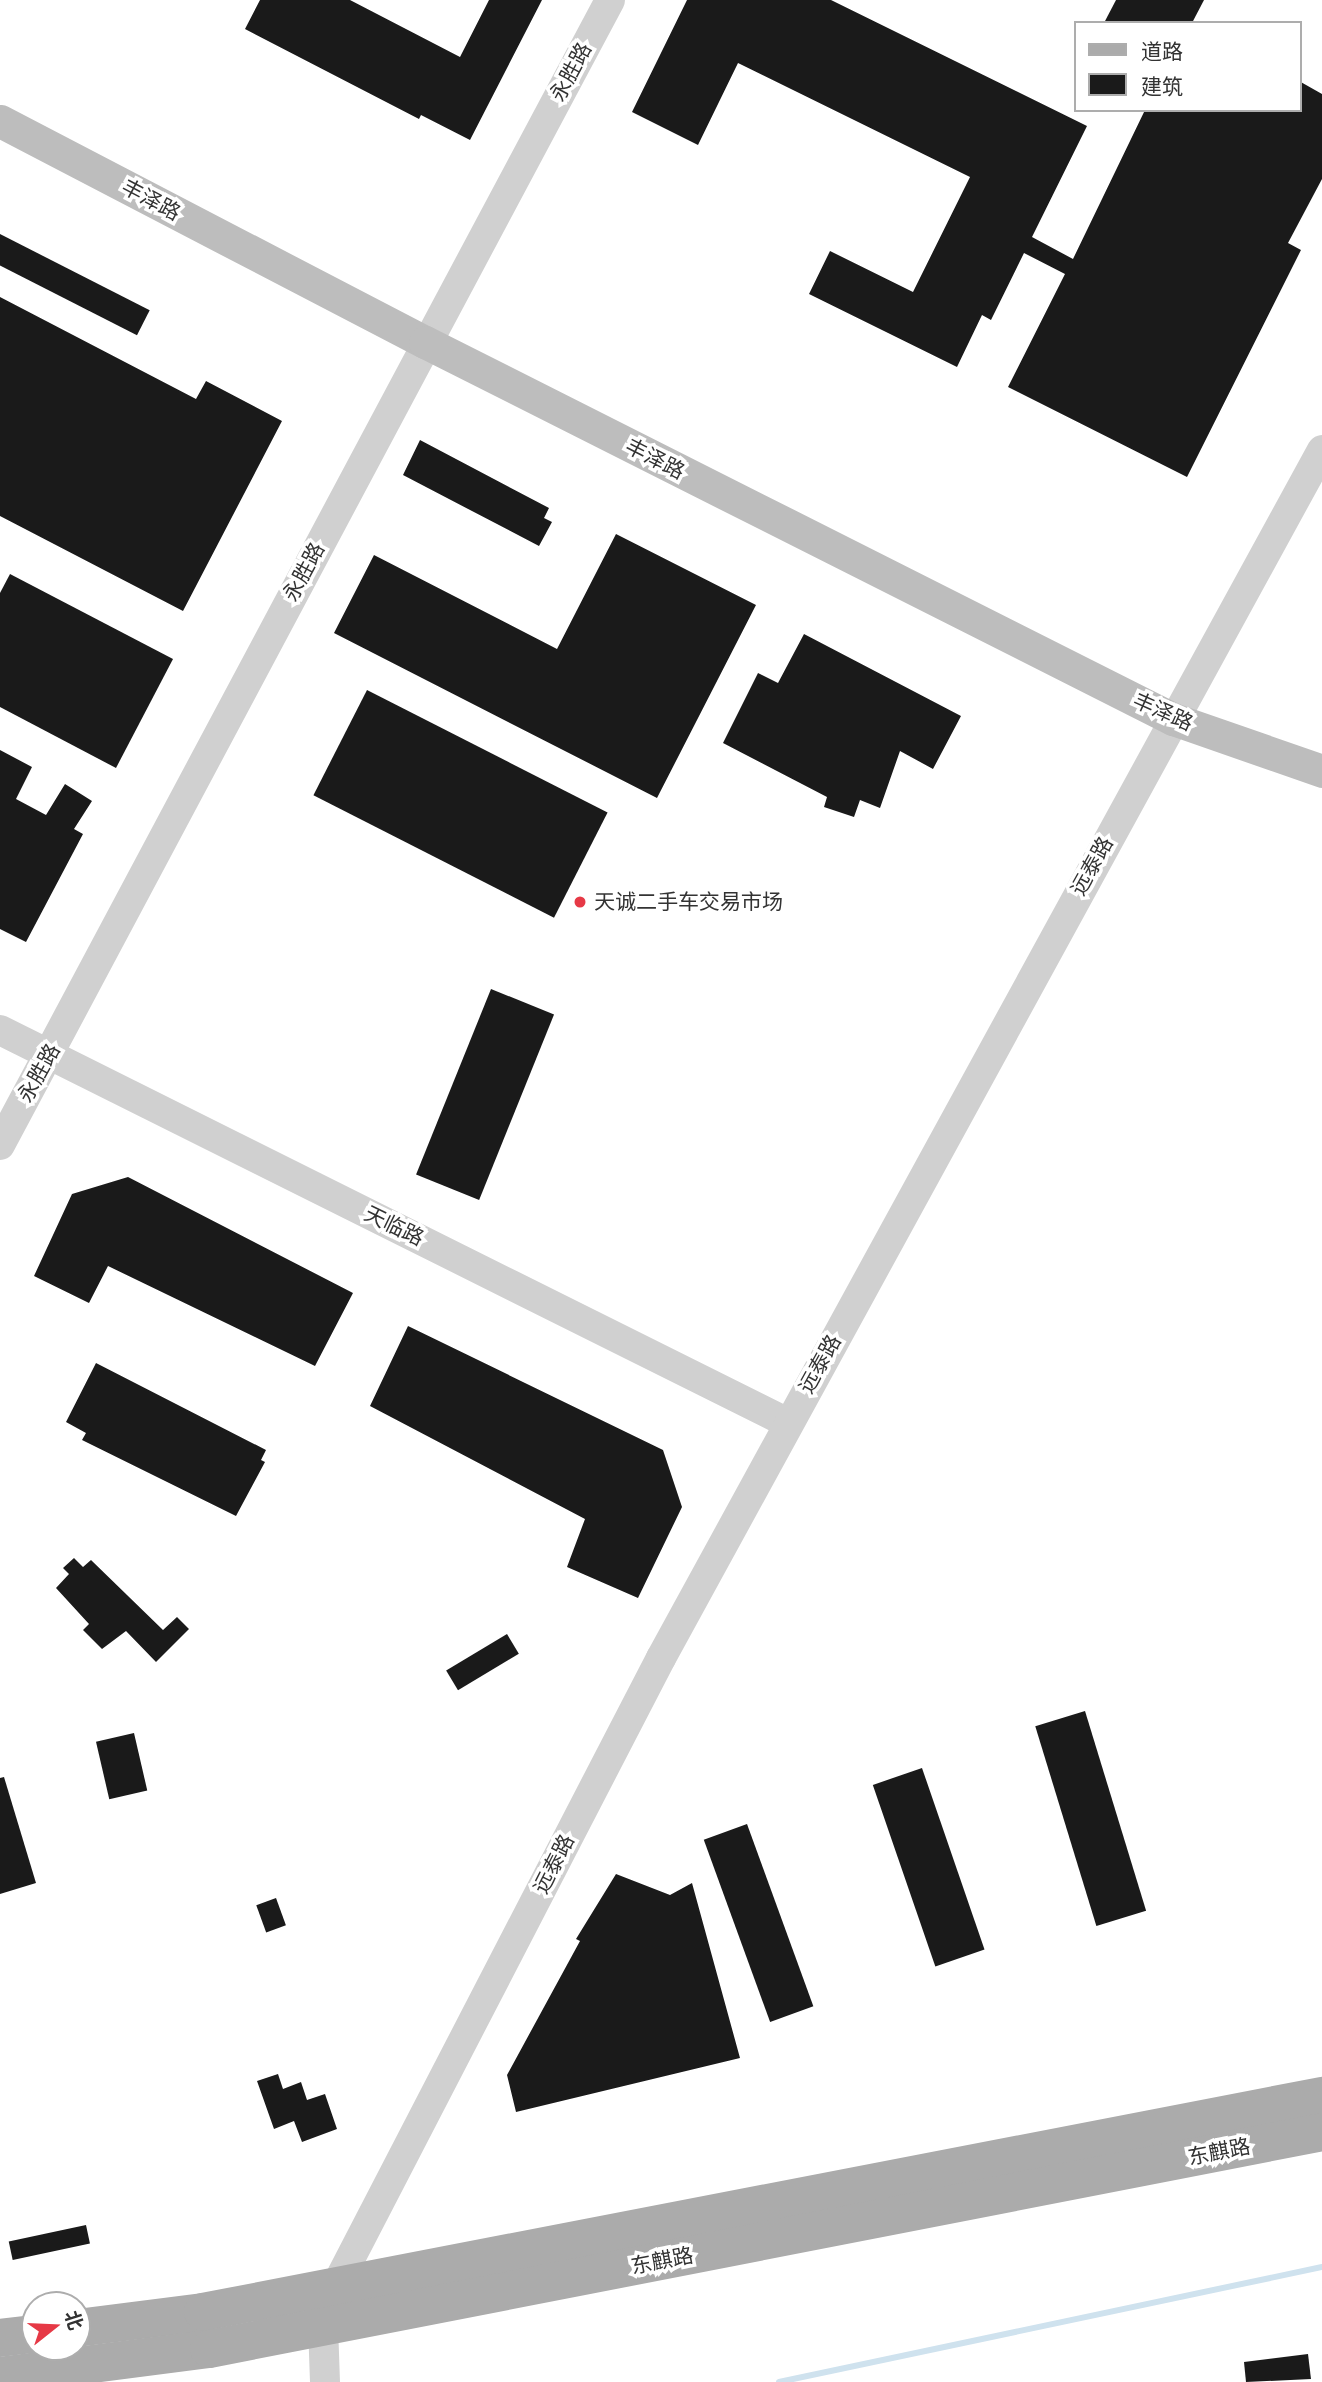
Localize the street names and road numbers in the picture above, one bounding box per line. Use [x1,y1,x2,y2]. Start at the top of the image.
street label: 永胜路 [545,38,597,106]
street label: 丰泽路 [117,174,185,226]
street label: 丰泽路 [621,433,689,485]
street label: 永胜路 [278,538,330,606]
street label: 丰泽路 [1129,688,1197,736]
street label: 远泰路 [1066,832,1118,900]
street label: 永胜路 [13,1039,65,1107]
street label: 天临路 [360,1201,428,1251]
street label: 远泰路 [794,1330,846,1398]
street label: 远泰路 [528,1830,580,1898]
street label: 东麒路 [1186,2134,1252,2170]
street label: 东麒路 [629,2243,695,2279]

